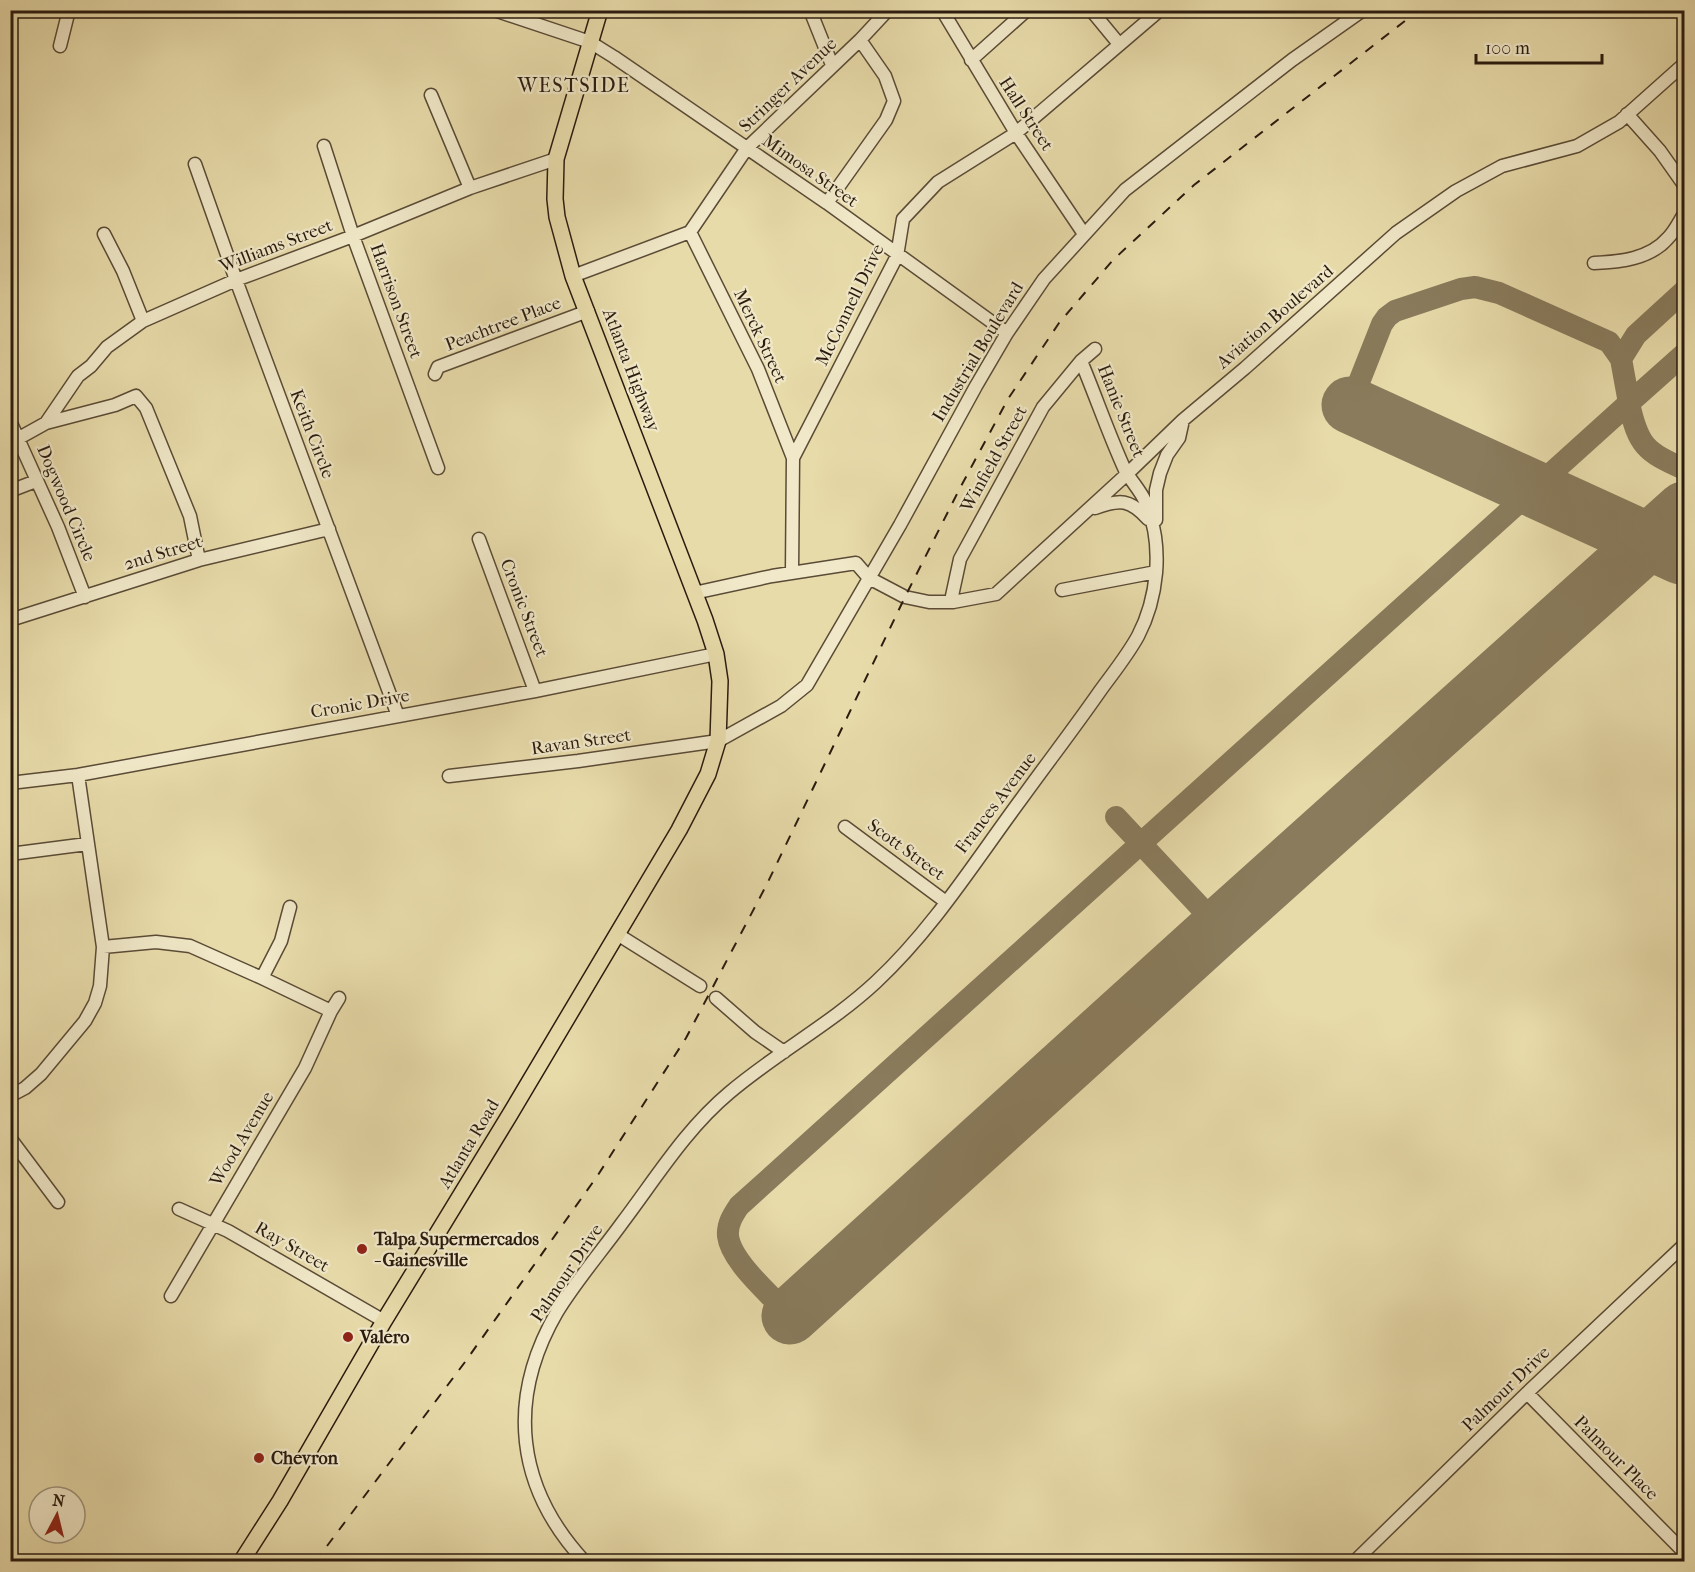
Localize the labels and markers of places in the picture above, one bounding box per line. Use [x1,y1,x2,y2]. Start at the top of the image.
place label: Talpa Supermercados - Gainesville [373,1229,539,1271]
marker: Talpa Supermercados - Gainesville [355,1242,369,1256]
place label: Valero [359,1327,409,1348]
marker: Valero [341,1330,355,1344]
place label: Chevron [271,1448,338,1469]
marker: Chevron [252,1451,266,1465]

